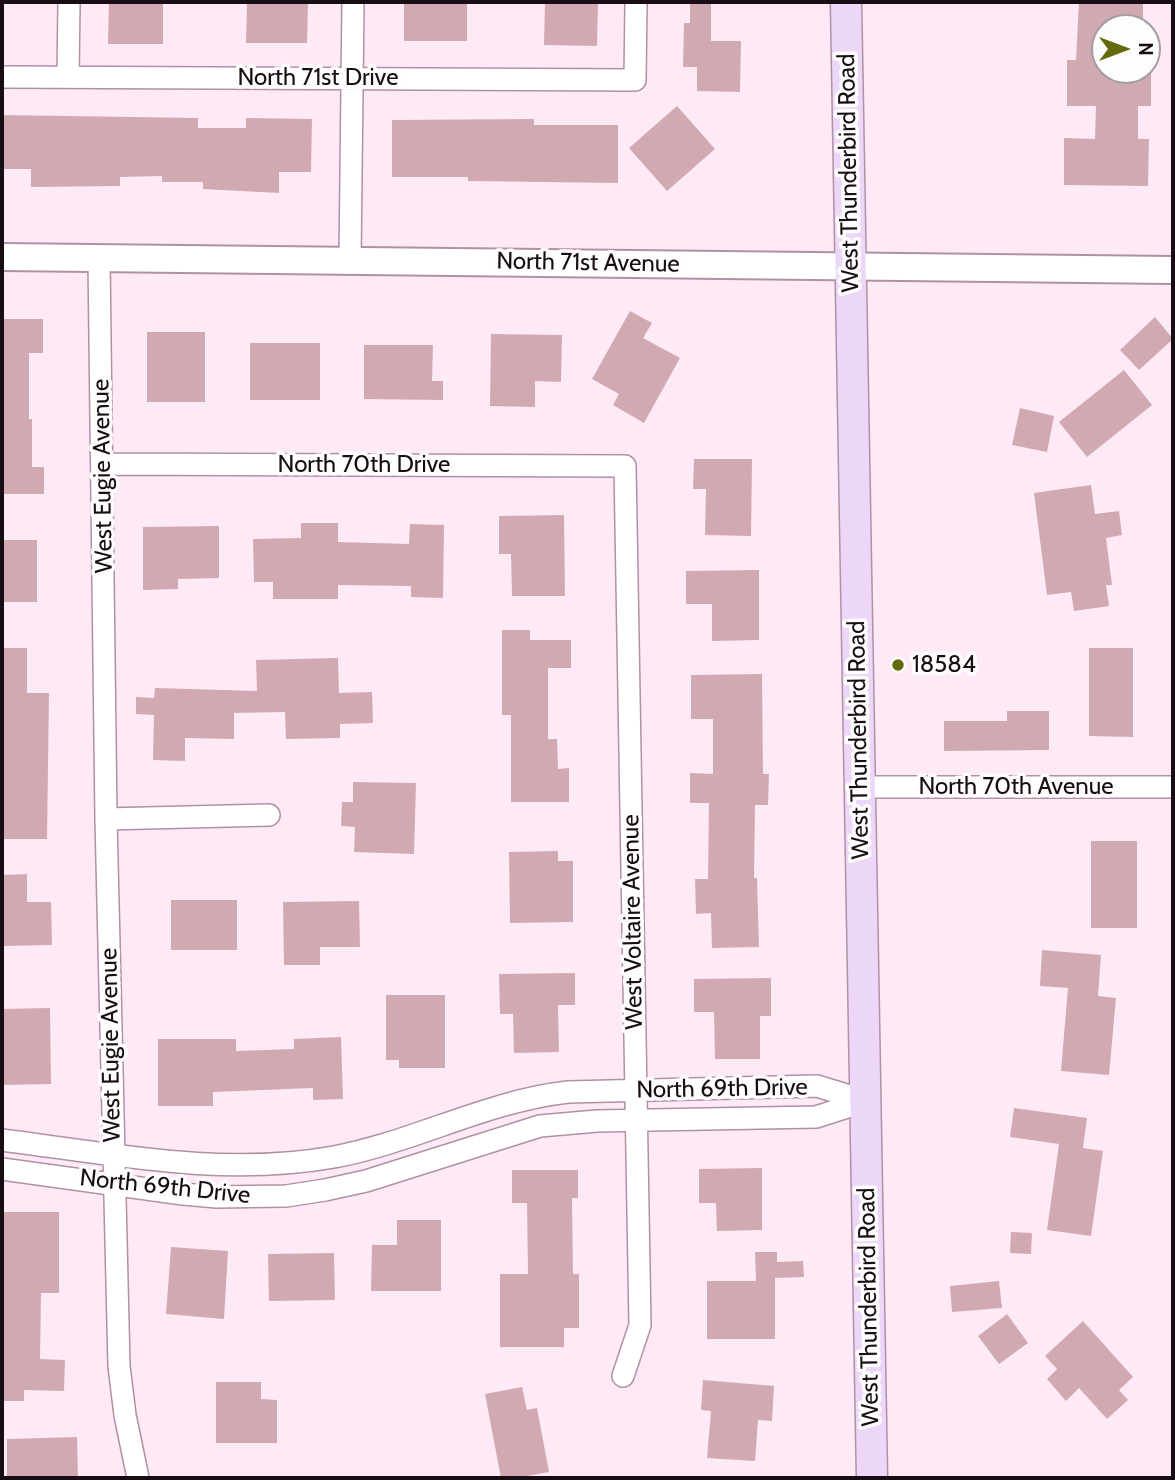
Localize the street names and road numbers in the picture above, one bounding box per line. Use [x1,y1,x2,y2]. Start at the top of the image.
street label: West Thunderbird Road [833,53,865,293]
street label: North 71st Drive [238,64,398,92]
street label: North 71st Avenue [496,247,680,279]
street label: West Eugie Avenue [87,379,119,573]
street label: North 70th Drive [278,451,450,479]
street label: West Thunderbird Road [843,620,875,860]
street label: North 70th Avenue [918,773,1114,801]
street label: West Voltaire Avenue [617,814,649,1030]
street label: West Eugie Avenue [95,948,127,1142]
street label: North 69th Drive [636,1073,808,1105]
street label: North 69th Drive [78,1164,252,1210]
street label: West Thunderbird Road [853,1187,885,1427]

